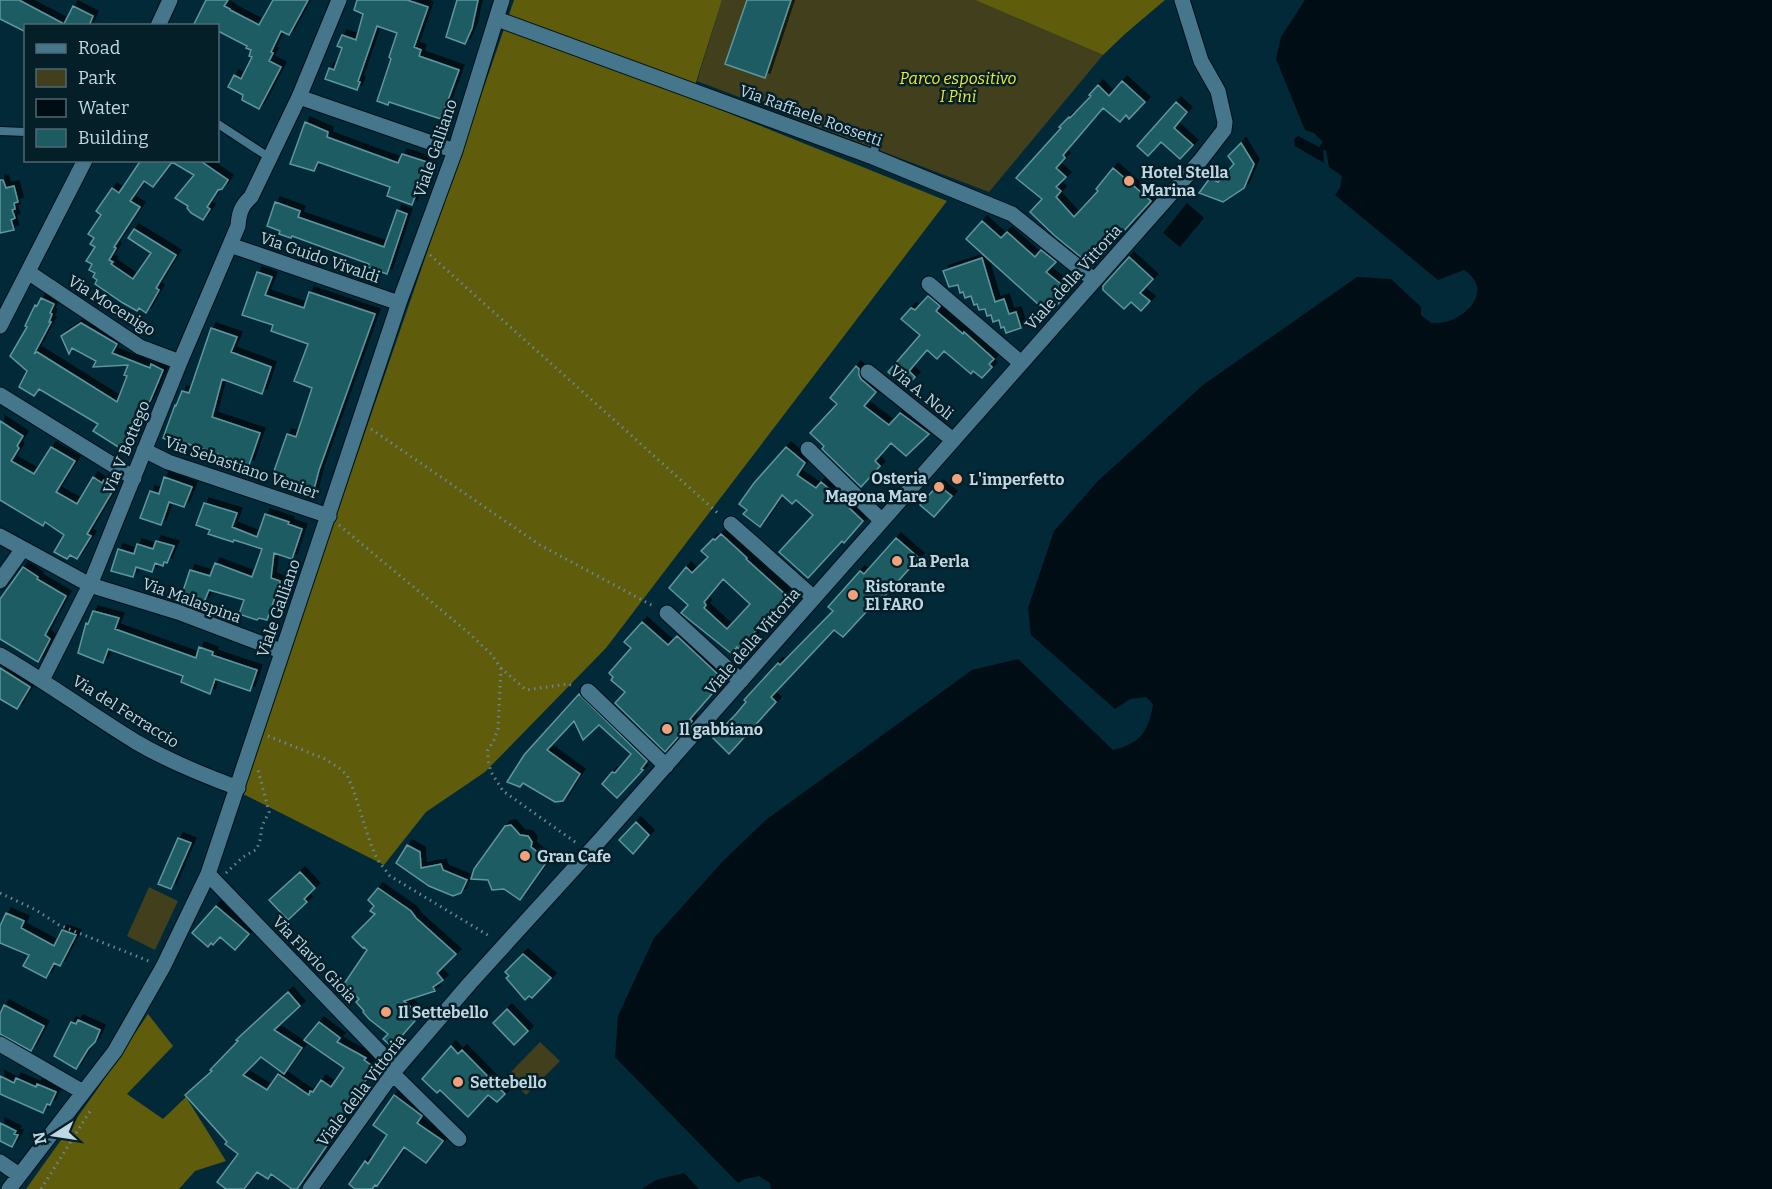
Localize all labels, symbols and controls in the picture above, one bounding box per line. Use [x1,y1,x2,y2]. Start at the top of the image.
legend [24,24,219,162]
text: Road [78,37,121,59]
text: Park [78,67,117,89]
park label: Parco espositivo I Pini [900,69,1017,106]
street label: Via Raffaele Rossetti [737,81,885,150]
text: Water [78,97,129,119]
street label: Viale Galliano [410,97,461,200]
text: Building [78,127,149,149]
place label: Hotel Stella Marina [1141,163,1229,200]
marker: Hotel Stella Marina [1122,174,1136,188]
street label: Viale della Vittoria [1021,221,1126,334]
street label: Via Guido Vivaldi [257,228,383,287]
street label: Via Mocenigo [64,271,159,340]
street label: Via A. Noli [886,361,957,424]
street label: Via V Bottego [99,398,154,496]
street label: Via Sebastiano Venier [162,432,321,503]
place label: Osteria Magona Mare [825,469,927,506]
place label: L'imperfetto [969,470,1064,489]
marker: L'imperfetto [950,472,964,486]
marker: Osteria Magona Mare [932,480,946,494]
place label: La Perla [909,552,969,571]
marker: La Perla [890,554,904,568]
street label: Viale Galliano [253,557,304,660]
street label: Via Malaspina [140,574,244,627]
place label: Ristorante El FARO [865,577,945,614]
street label: Viale della Vittoria [701,584,804,699]
marker: Ristorante El FARO [846,588,860,602]
street label: Via del Ferraccio [69,671,182,752]
place label: Il gabbiano [679,720,763,739]
marker: Il gabbiano [660,722,674,736]
place label: Gran Cafe [537,847,611,866]
marker: Gran Cafe [518,849,532,863]
street label: Via Flavio Gioia [269,912,361,1007]
place label: Il Settebello [398,1003,488,1022]
marker: Il Settebello [379,1005,393,1019]
street label: Viale della Vittoria [313,1030,410,1150]
place label: Settebello [470,1073,547,1092]
marker: Settebello [451,1075,465,1089]
north arrow [24,1105,84,1165]
text: N [29,1130,50,1146]

